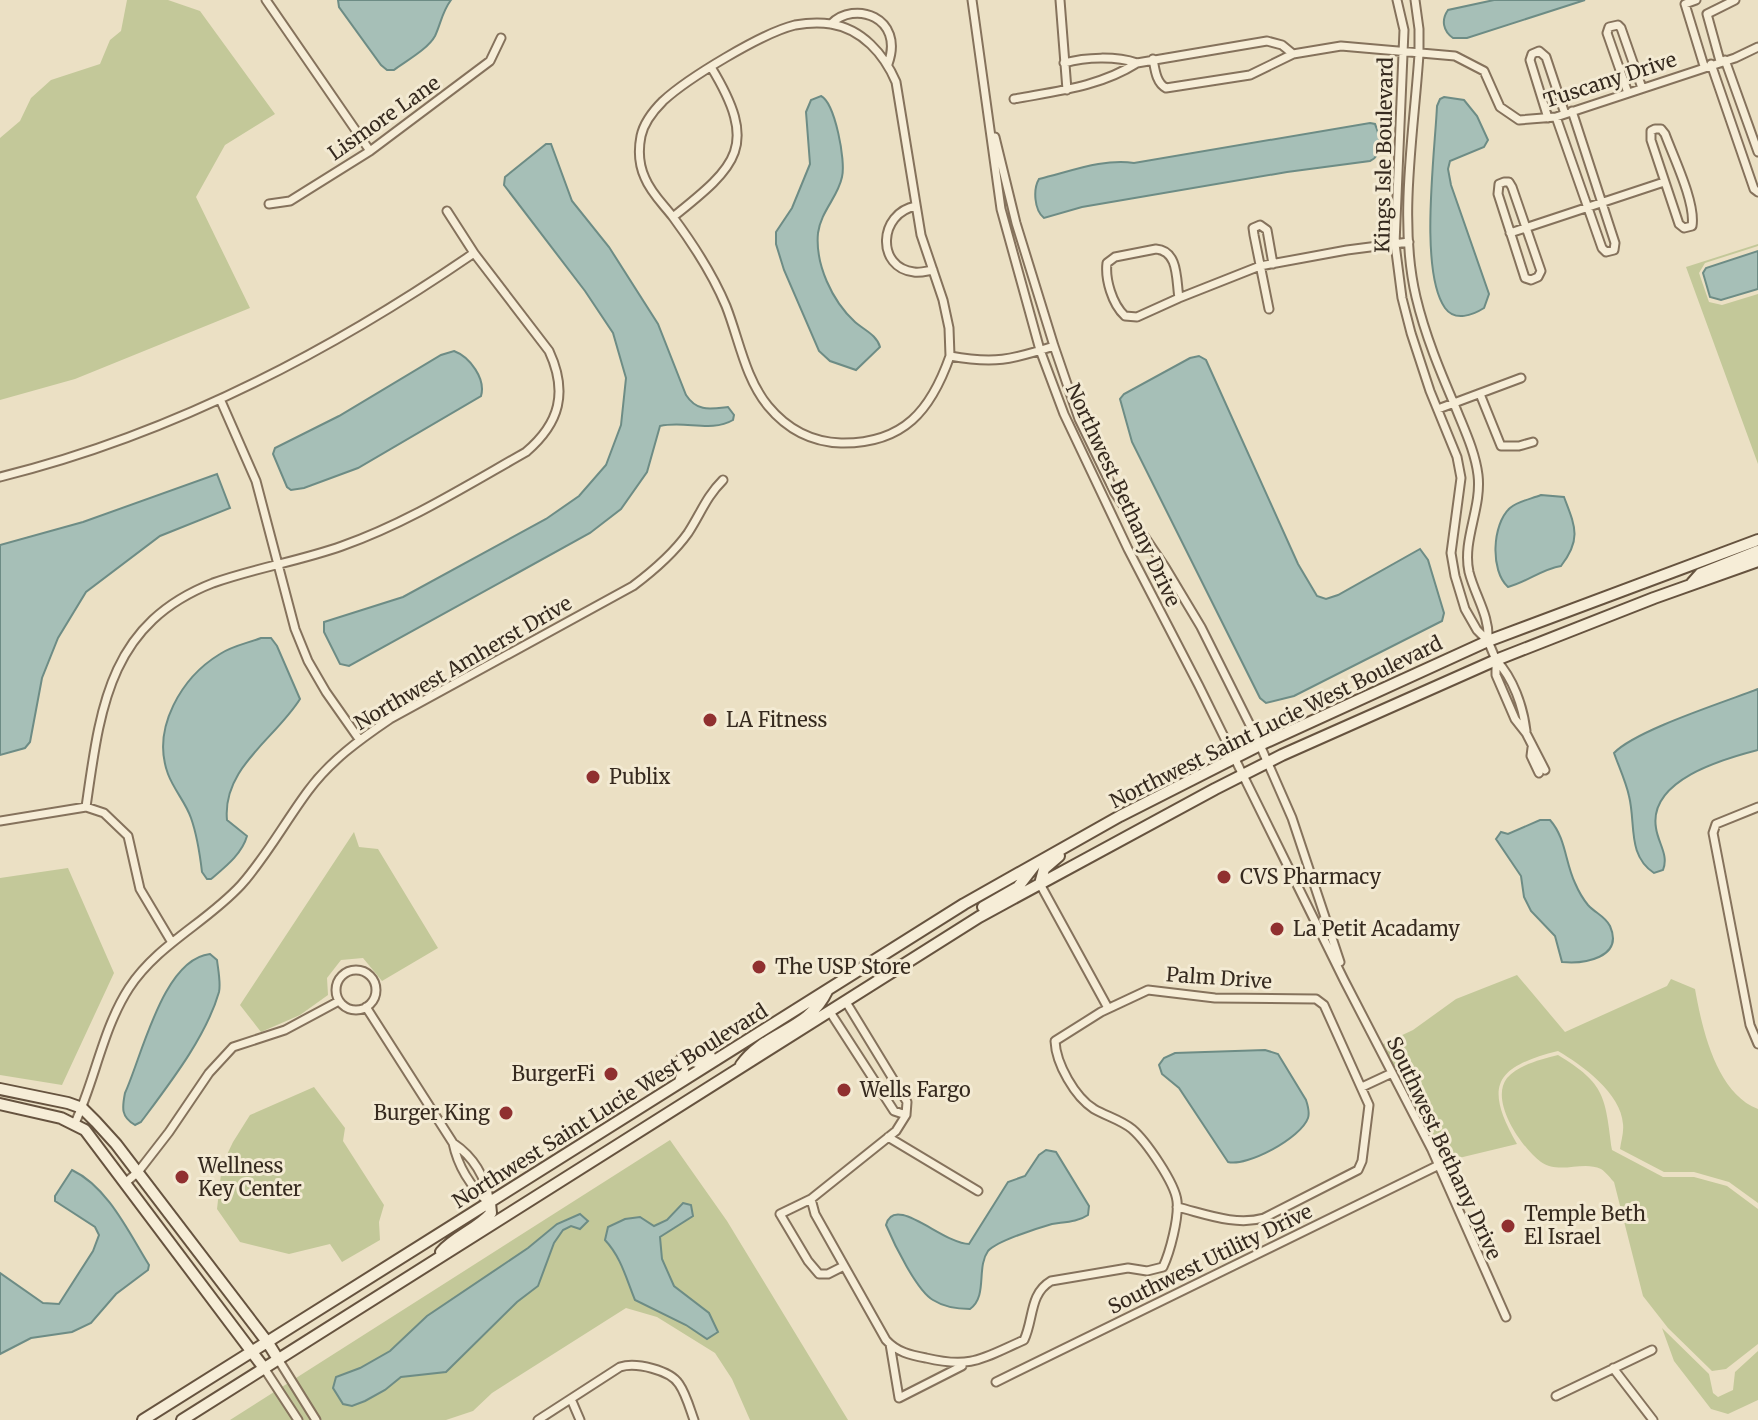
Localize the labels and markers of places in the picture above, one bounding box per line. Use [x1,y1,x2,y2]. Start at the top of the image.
place label: LA Fitness [726,707,827,732]
marker: LA Fitness [701,711,719,729]
place label: Publix [609,764,671,789]
marker: Publix [584,768,602,786]
place label: CVS Pharmacy [1240,864,1381,889]
marker: CVS Pharmacy [1215,868,1233,886]
place label: La Petit Acadamy [1293,916,1460,941]
marker: La Petit Acadamy [1268,920,1286,938]
place label: The USP Store [775,954,911,979]
marker: The USP Store [750,958,768,976]
place label: BurgerFi [512,1061,595,1086]
marker: BurgerFi [602,1065,620,1083]
place label: Wells Fargo [859,1077,971,1102]
marker: Wells Fargo [835,1081,853,1099]
place label: Burger King [374,1100,490,1125]
marker: Burger King [497,1104,515,1122]
place label: Wellness Key Center [197,1153,302,1201]
marker: Wellness Key Center [173,1168,191,1186]
place label: Temple Beth El Israel [1524,1201,1646,1249]
marker: Temple Beth El Israel [1499,1217,1517,1235]

